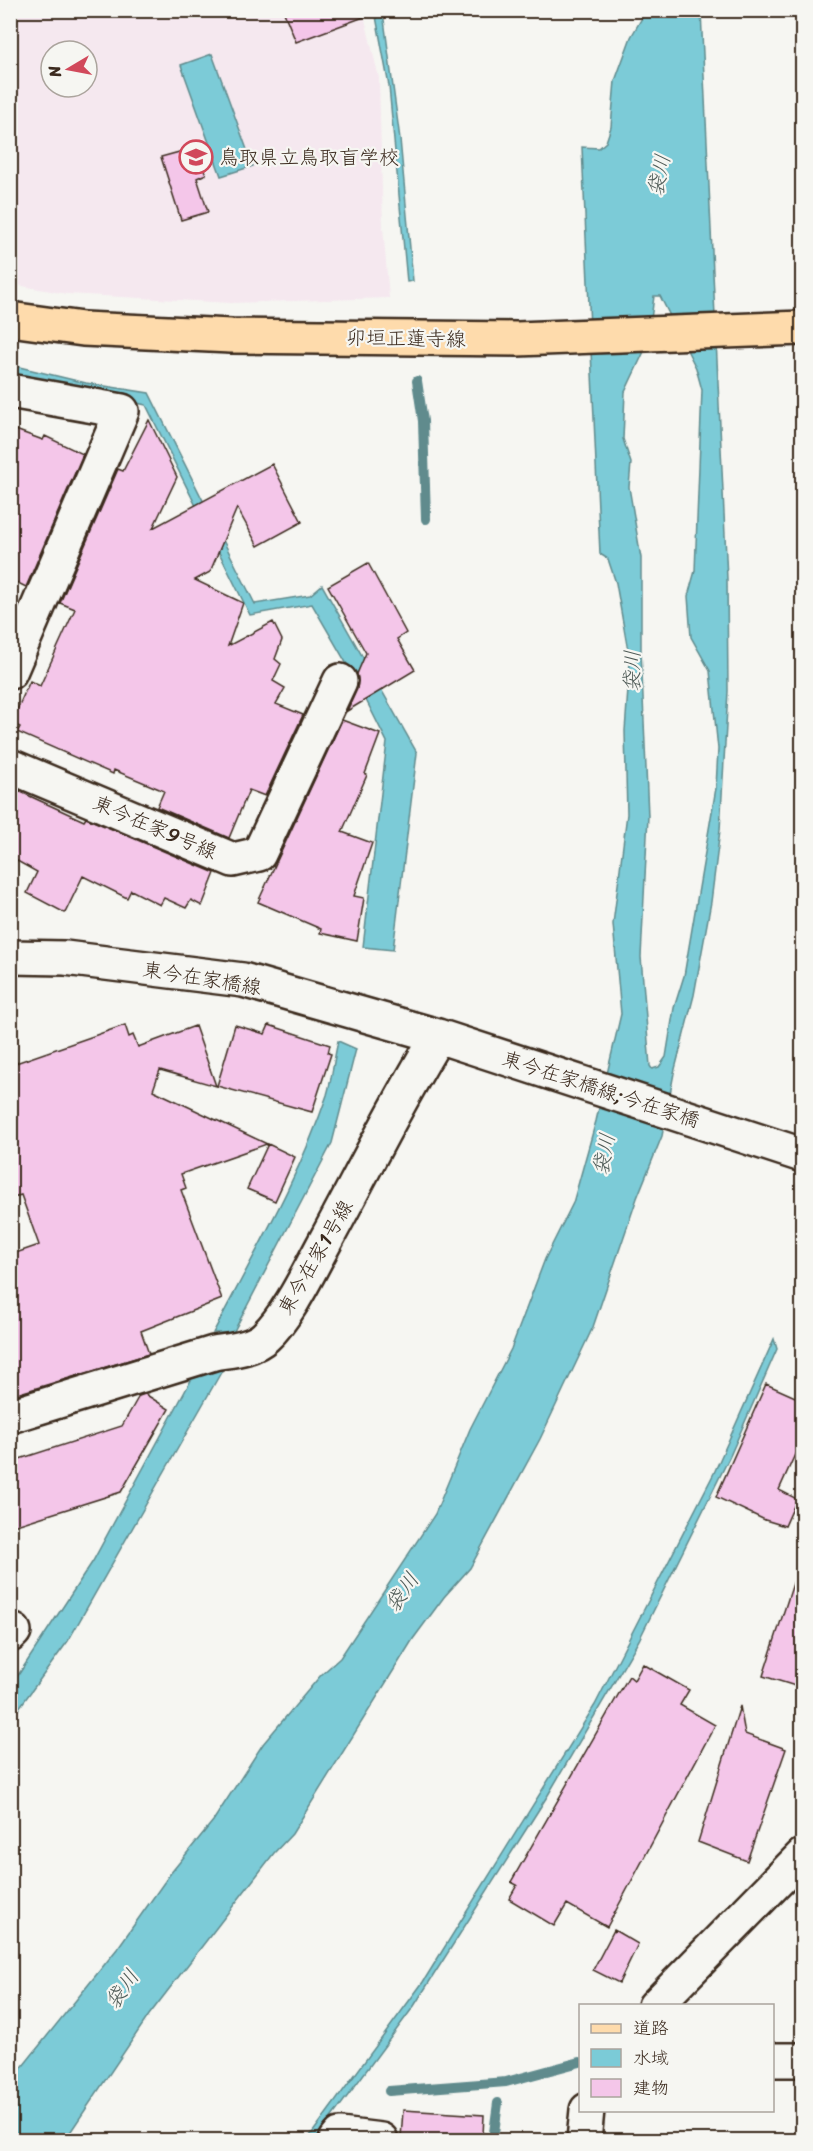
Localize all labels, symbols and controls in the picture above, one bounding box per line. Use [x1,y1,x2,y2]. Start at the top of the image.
north arrow [39,39,99,99]
text: N [39,63,70,80]
school or university icon: 鳥取県立鳥取盲学校 [178,139,214,175]
place label: 鳥取県立鳥取盲学校 [219,140,399,175]
water label: 袋川 [636,151,682,199]
street label: 卯垣正蓮寺線 [346,320,466,357]
water label: 袋川 [613,650,651,692]
street label: 東今在家9号線 [87,786,223,869]
street label: 東今在家橋線 [140,952,264,1005]
street label: 東今在家橋線;今在家橋 [497,1041,704,1138]
water label: 袋川 [581,1130,627,1178]
street label: 東今在家1号線 [268,1193,363,1322]
water label: 袋川 [374,1564,430,1620]
water label: 袋川 [94,1961,150,2017]
legend [579,2004,774,2112]
text: 道路 [633,2012,669,2044]
text: 水域 [633,2042,669,2074]
text: 建物 [633,2072,669,2104]

